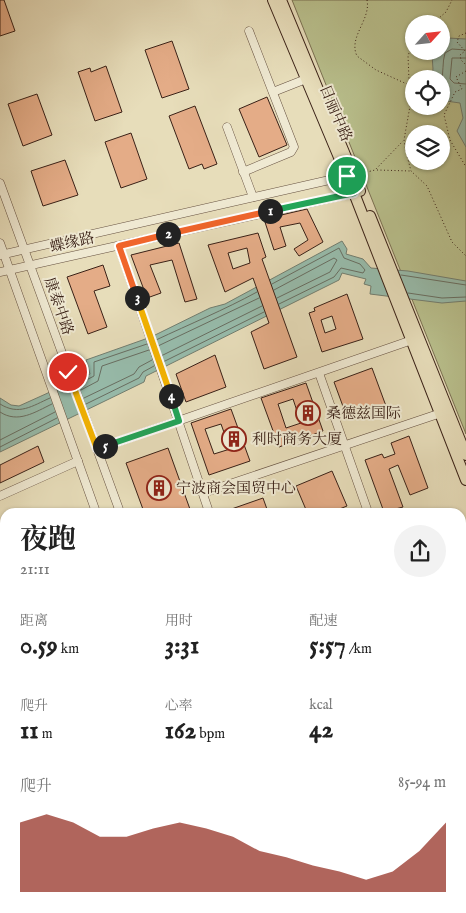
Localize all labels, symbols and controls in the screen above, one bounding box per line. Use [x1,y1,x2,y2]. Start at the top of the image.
north arrow [405,15,450,60]
map controls [405,15,450,170]
button: locate [405,70,450,115]
street label: 日丽中路 [315,82,356,145]
button: layers [405,125,450,170]
pin [326,155,368,197]
icon: arrive [333,162,361,190]
pin: 1 [258,198,282,224]
text: 1 [268,202,273,220]
pin: 2 [156,222,180,246]
text: 2 [165,225,172,243]
street label: 蝶缘路 [48,228,96,257]
street label: 康泰中路 [40,275,77,338]
pin: 3 [124,286,150,310]
text: 3 [135,289,140,307]
pin [47,351,89,393]
icon: check [54,358,82,386]
pin: 4 [158,384,184,408]
text: 4 [168,387,175,405]
building icon: 桑德兹国际 [295,400,321,426]
place label: 桑德兹国际 [326,404,401,423]
building icon: 利时商务大厦 [221,426,247,452]
place label: 利时商务大厦 [252,430,342,449]
pin: 5 [92,434,118,458]
text: 5 [103,437,108,455]
building icon: 宁波商会国贸中心 [146,475,172,501]
place label: 宁波商会国贸中心 [176,479,296,498]
text: 夜跑 [20,523,76,558]
button: share [394,525,446,577]
text: 21:11 [20,560,50,580]
text: 距离 [20,612,48,630]
text: 用时 [165,612,193,630]
text: 配速 [309,612,337,630]
text: 0.59 [20,630,58,662]
text: 3:31 [165,630,199,662]
text: 5:57 [309,630,346,662]
text: km [58,640,79,658]
text: /km [346,640,372,658]
text: kcal [309,696,333,714]
text: 爬升 [20,697,48,715]
text: 心率 [165,697,193,715]
text: 42 [309,714,333,746]
text: 11 [20,715,39,747]
text: 162 [165,715,196,747]
text: m [39,725,53,743]
text: bpm [196,725,225,743]
text: 85–94 m [398,773,446,793]
text: 爬升 [20,777,52,797]

